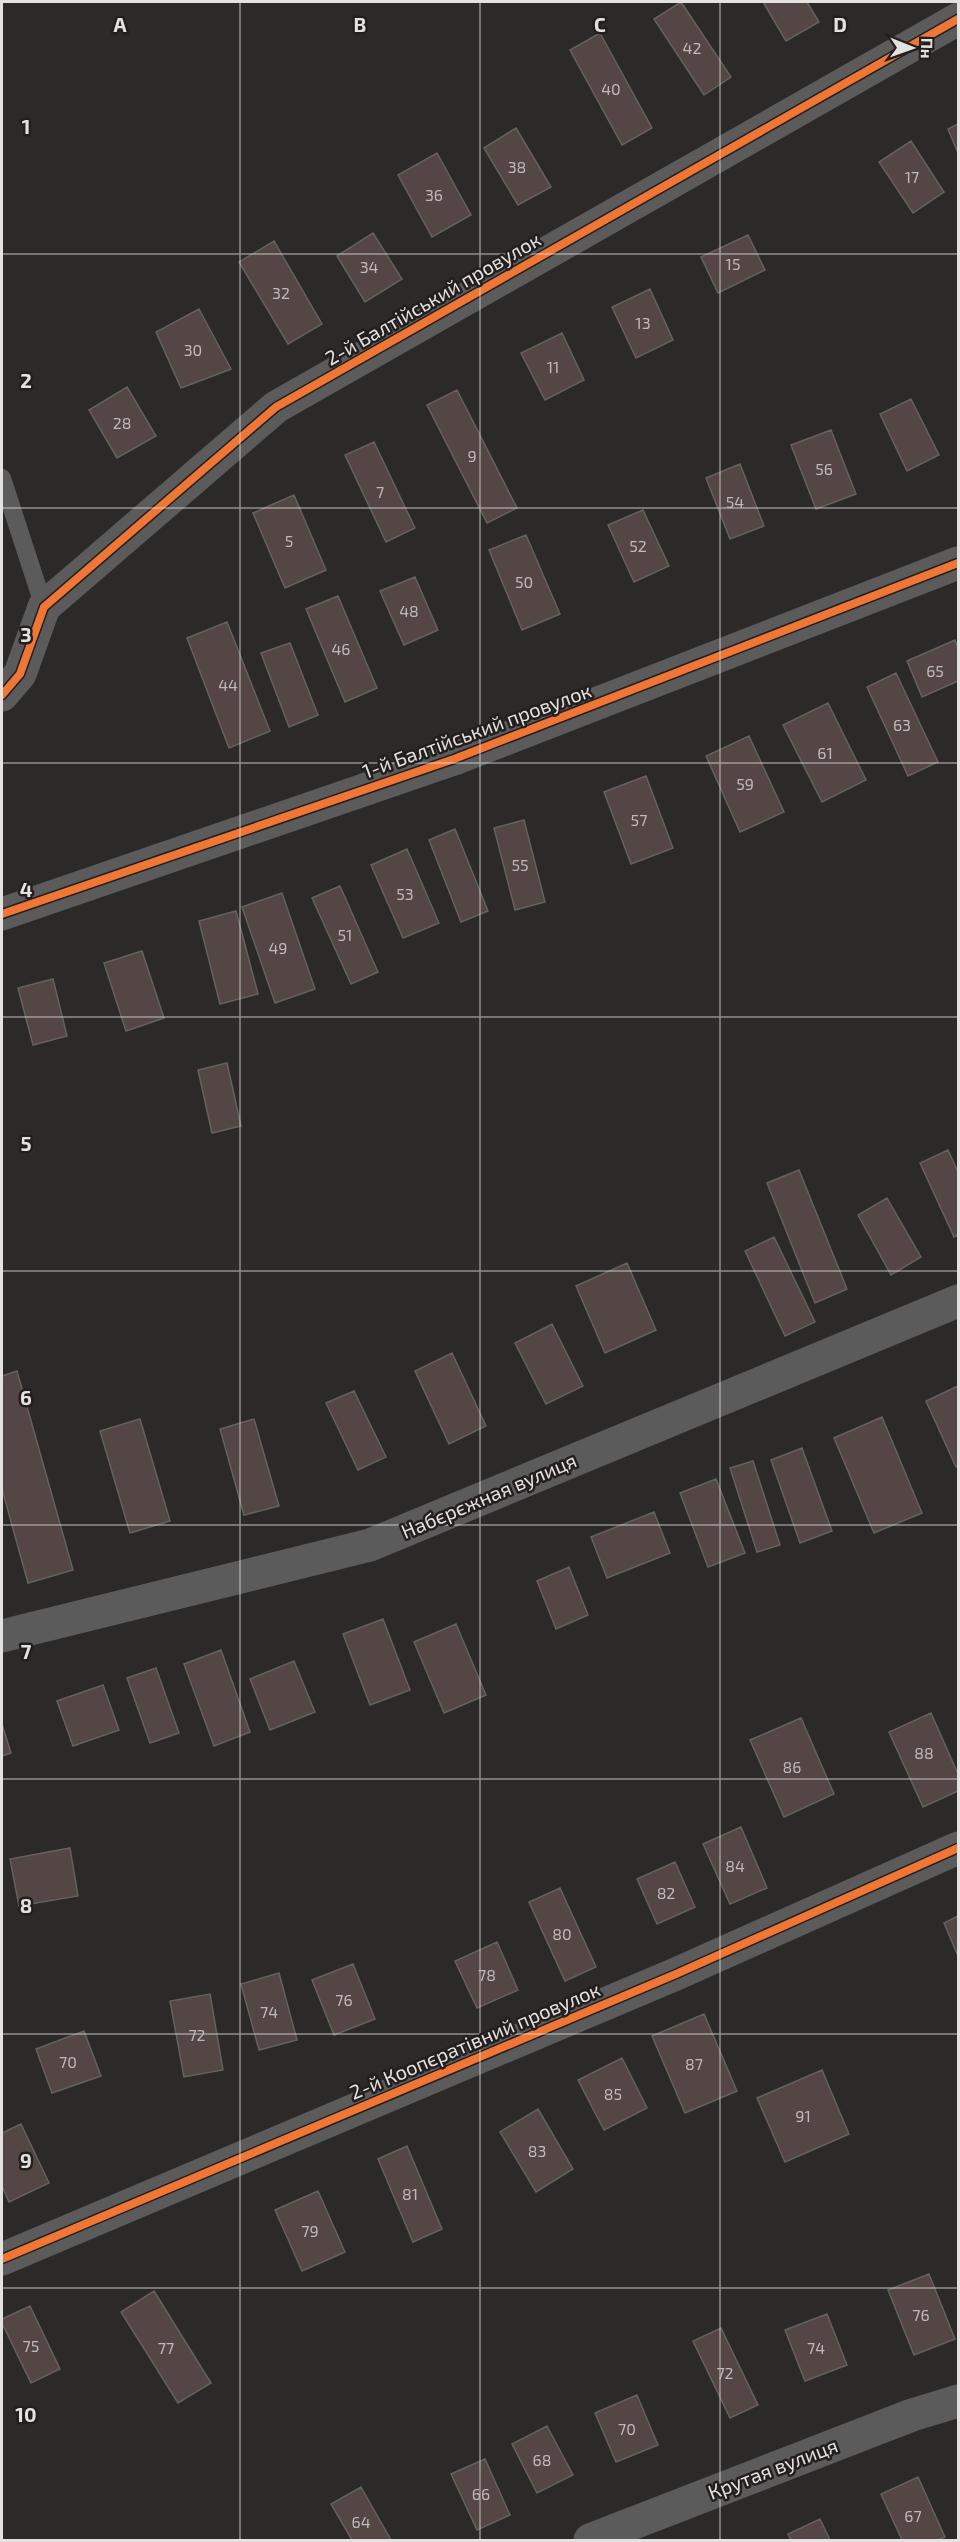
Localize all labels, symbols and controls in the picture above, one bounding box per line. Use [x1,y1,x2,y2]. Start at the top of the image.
text: A [113,12,127,36]
text: B [354,12,366,36]
text: C [594,12,606,36]
text: D [833,12,847,36]
north arrow [882,18,942,78]
house number: 42 [683,38,701,57]
text: Пн [918,38,937,59]
house number: 40 [601,79,621,98]
text: 1 [22,114,30,138]
house number: 38 [508,157,526,176]
house number: 17 [905,167,919,186]
house number: 36 [425,185,443,204]
street label: 2-й Балтійський провулок [320,226,545,371]
house number: 15 [726,254,740,273]
house number: 34 [360,257,379,276]
house number: 32 [272,283,290,302]
house number: 13 [635,313,651,332]
house number: 30 [184,340,202,359]
house number: 11 [547,357,559,376]
text: 2 [20,368,32,392]
house number: 28 [113,413,131,432]
house number: 9 [467,446,477,465]
house number: 56 [815,459,833,478]
house number: 7 [376,482,384,501]
house number: 54 [726,492,744,511]
house number: 5 [285,531,293,550]
house number: 52 [629,536,647,555]
house number: 50 [515,572,533,591]
house number: 48 [399,601,419,620]
text: 3 [20,622,32,646]
house number: 46 [332,639,351,658]
house number: 65 [926,661,944,680]
house number: 44 [218,675,238,694]
street label: 1-й Балтійський провулок [359,677,595,784]
house number: 63 [893,715,911,734]
house number: 61 [817,743,833,762]
house number: 59 [736,774,754,793]
house number: 57 [631,810,647,829]
house number: 55 [511,855,529,874]
text: 4 [20,877,33,901]
house number: 53 [396,884,414,903]
house number: 51 [338,925,352,944]
house number: 49 [269,938,288,957]
text: 5 [20,1131,32,1155]
text: 6 [20,1385,32,1409]
street label: Набєрєжная вулиця [397,1447,580,1544]
text: 7 [21,1639,32,1663]
house number: 88 [914,1743,934,1762]
house number: 86 [783,1757,801,1776]
house number: 84 [725,1856,745,1875]
house number: 82 [657,1883,675,1902]
text: 8 [20,1893,32,1917]
house number: 80 [552,1924,572,1943]
house number: 78 [478,1965,496,1984]
street label: 2-й Коопєратівний провулок [346,1976,604,2105]
house number: 76 [335,1990,353,2009]
house number: 74 [260,2002,278,2021]
house number: 72 [188,2025,206,2044]
house number: 70 [59,2052,77,2071]
house number: 87 [685,2054,703,2073]
house number: 85 [604,2084,622,2103]
house number: 91 [795,2106,811,2125]
house number: 83 [528,2141,546,2160]
text: 9 [20,2148,32,2172]
house number: 81 [402,2184,418,2203]
house number: 79 [301,2221,319,2240]
house number: 76 [912,2305,930,2324]
house number: 75 [23,2336,39,2355]
house number: 77 [158,2338,174,2357]
house number: 74 [807,2338,825,2357]
house number: 72 [716,2363,734,2382]
text: 10 [15,2402,37,2426]
house number: 70 [618,2419,636,2438]
street label: Крутая вулиця [704,2432,841,2505]
house number: 68 [533,2450,551,2469]
house number: 66 [472,2484,490,2503]
house number: 67 [904,2506,922,2525]
house number: 64 [352,2512,371,2531]

